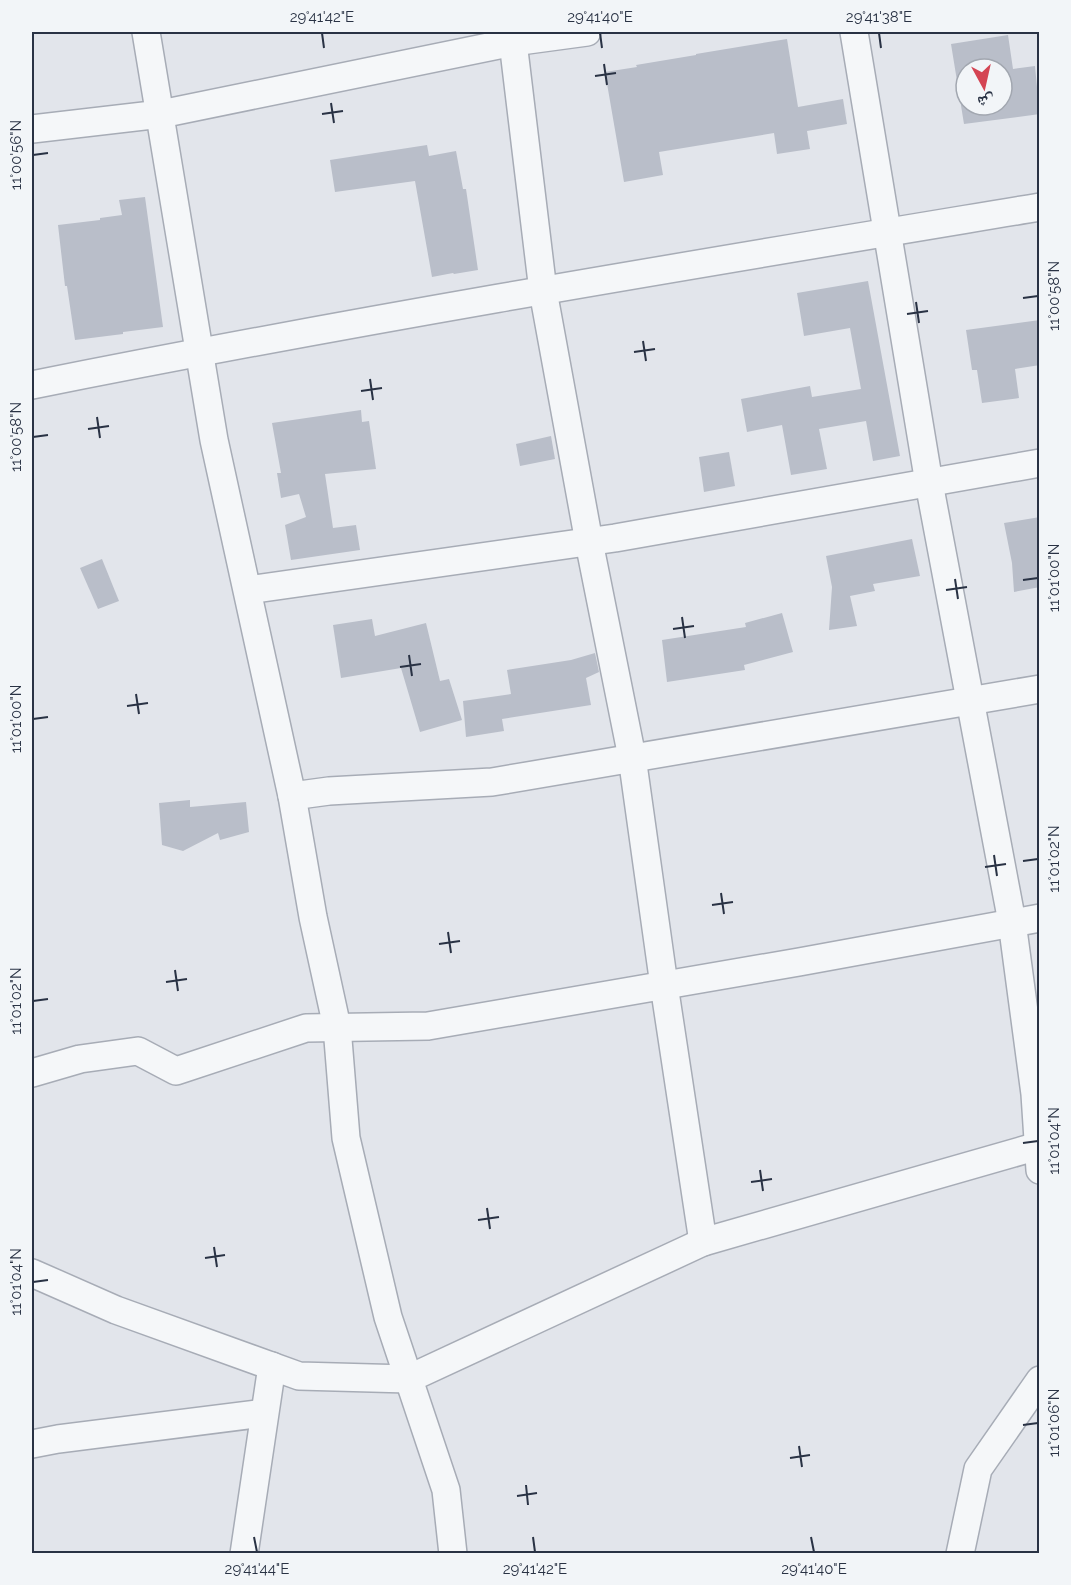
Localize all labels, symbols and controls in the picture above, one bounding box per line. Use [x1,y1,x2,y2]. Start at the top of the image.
text: 29°41'42"E [290,8,354,26]
text: 29°41'40"E [567,8,633,26]
text: 29°41'38"E [846,8,912,26]
north arrow [954,57,1014,117]
text: ش [976,91,996,112]
text: 11°00'56"N [7,120,25,190]
text: 11°00'58"N [1045,261,1063,331]
text: 11°00'58"N [7,402,25,472]
text: 11°01'00"N [1045,544,1063,612]
text: 11°01'00"N [7,685,25,753]
text: 11°01'02"N [1045,825,1063,893]
text: 11°01'02"N [7,967,25,1035]
text: 11°01'04"N [1045,1107,1063,1175]
text: 11°01'04"N [7,1248,25,1316]
text: 11°01'06"N [1045,1389,1063,1457]
text: 29°41'44"E [225,1560,289,1578]
text: 29°41'42"E [503,1560,567,1578]
text: 29°41'40"E [781,1560,847,1578]

